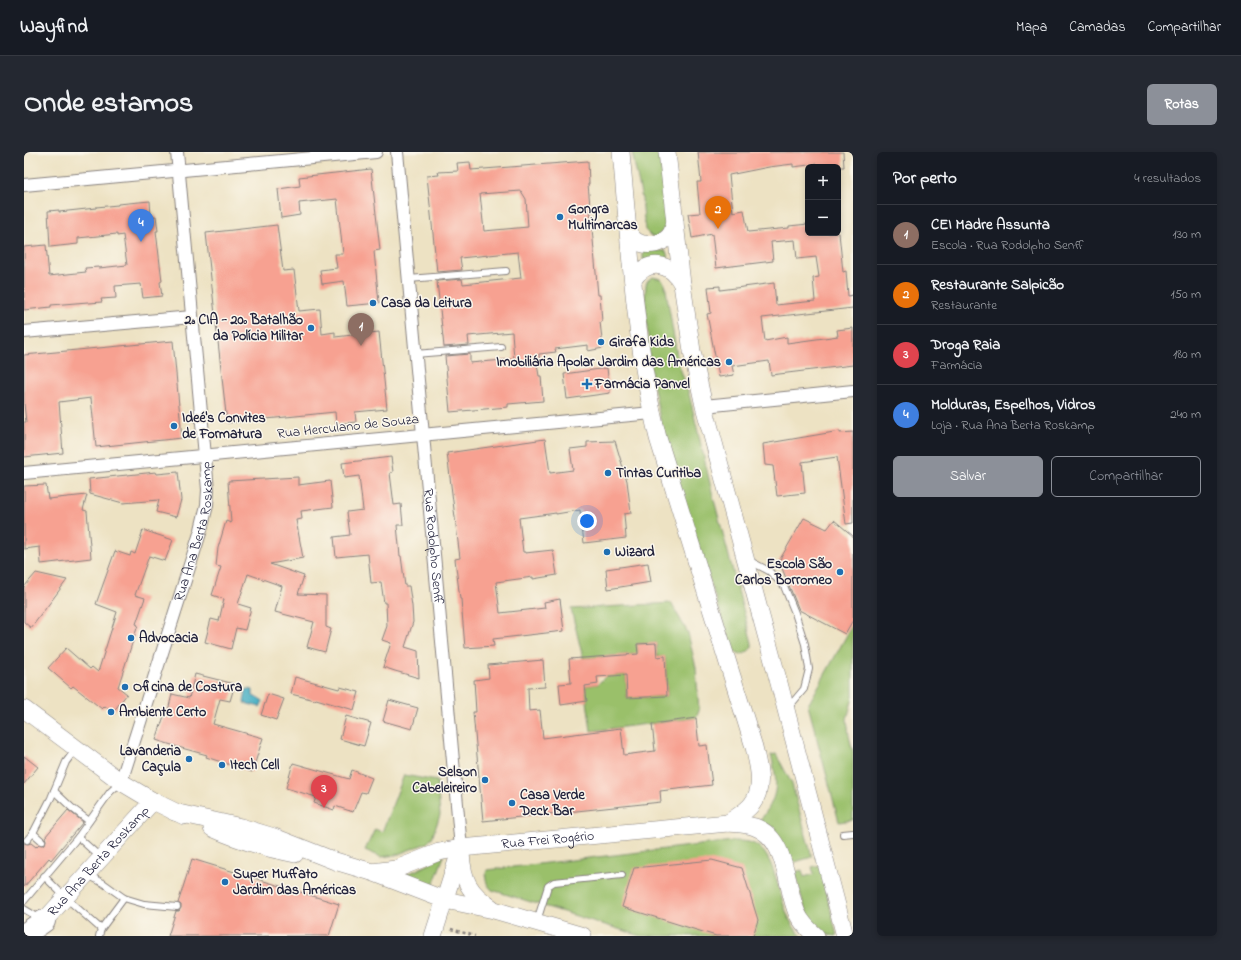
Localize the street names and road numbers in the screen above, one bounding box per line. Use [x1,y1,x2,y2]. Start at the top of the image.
street label: Rua Herculano de Souza [276,409,420,445]
street label: Rua Ana Berta Roskamp [169,460,219,604]
street label: Rua Rodolpho Senff [418,488,449,606]
street label: Rua Ana Berta Roskamp [42,801,155,921]
street label: Rua Frei Rogério [500,825,595,855]

